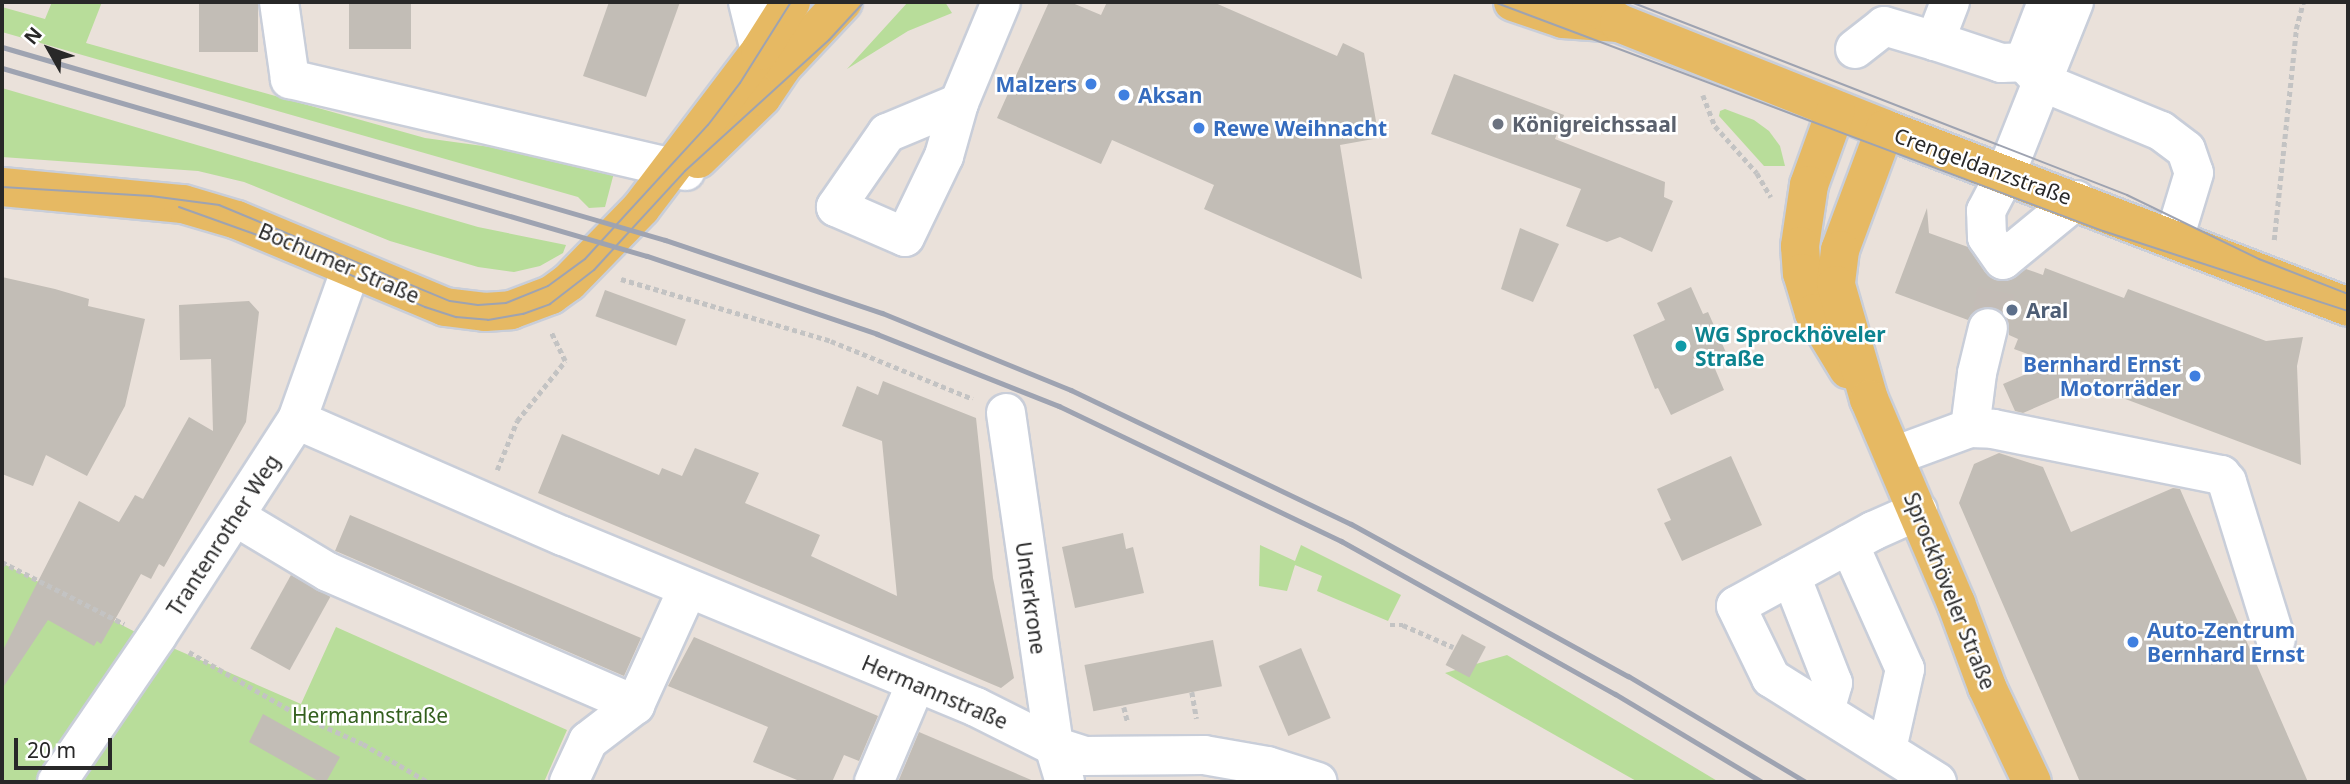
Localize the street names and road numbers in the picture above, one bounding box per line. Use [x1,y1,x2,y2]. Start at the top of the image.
street label: Crengeldanzstraße [1891,122,2075,210]
street label: Bochumer Straße [255,218,423,308]
street label: Trantenrother Weg [161,450,285,620]
street label: Sprockhöveler Straße [1899,489,2001,693]
street label: Unterkrone [1011,540,1051,656]
street label: Hermannstraße [858,650,1012,734]

